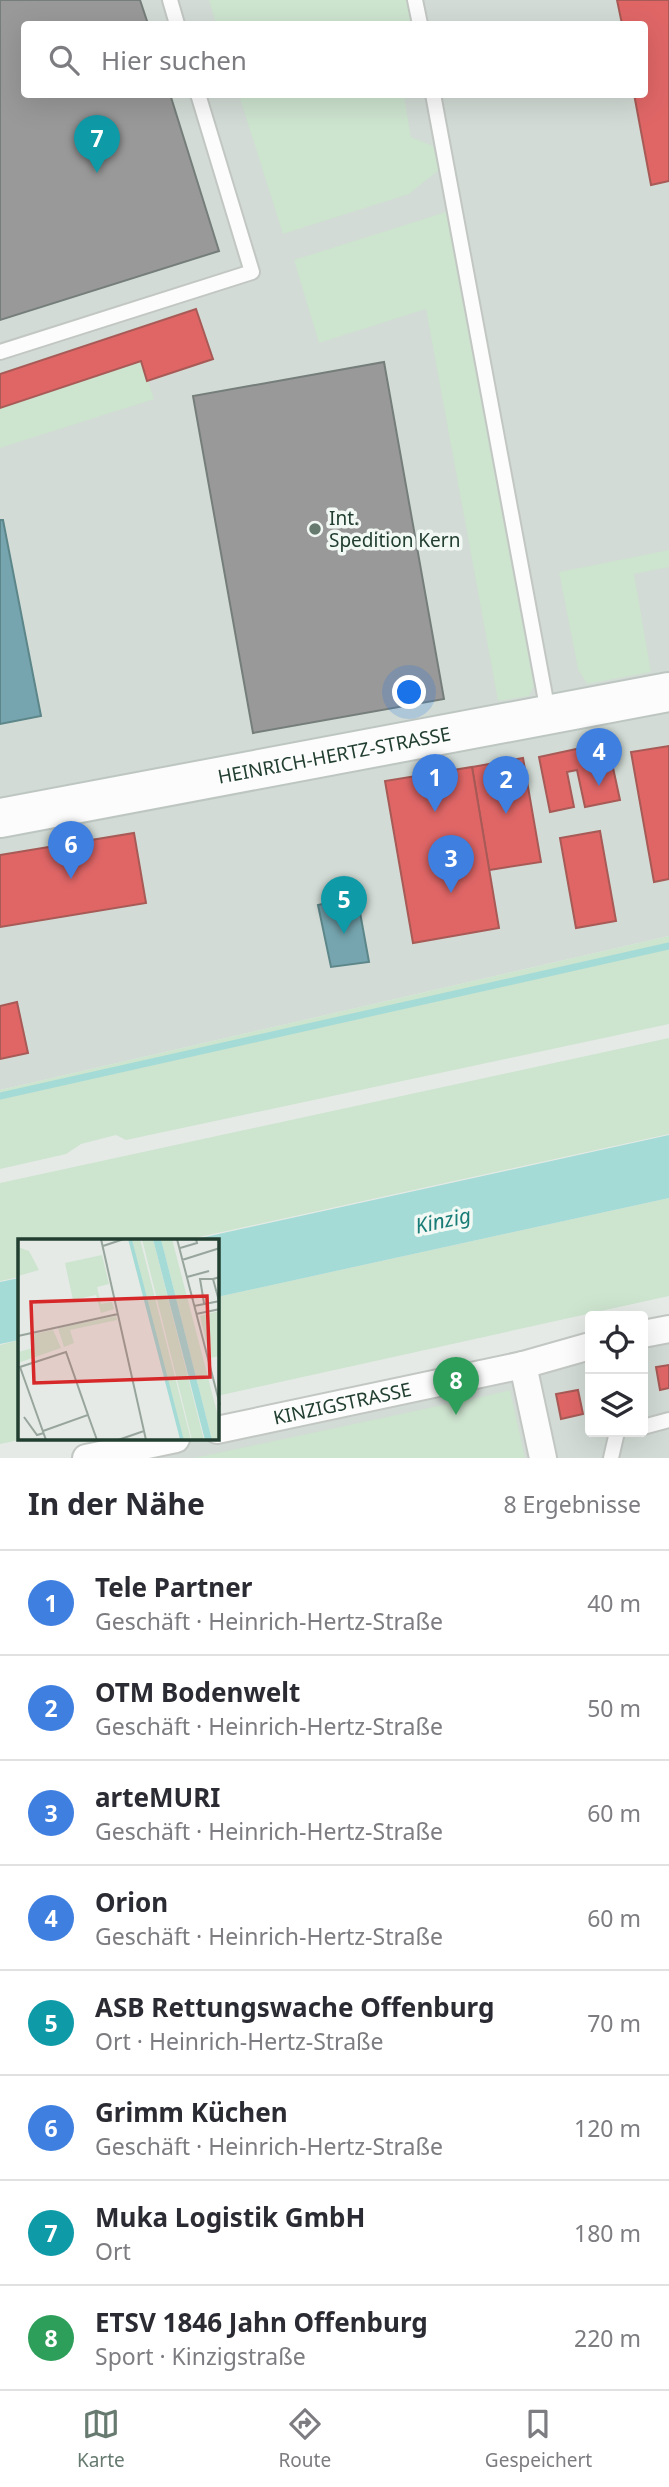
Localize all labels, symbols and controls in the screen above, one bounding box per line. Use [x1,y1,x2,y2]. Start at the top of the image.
search box [21,21,648,98]
icon: search [45,41,83,79]
text: Hier suchen [101,42,247,78]
pin: 7 [74,115,120,173]
place label: Int. Spedition Kern [329,505,460,553]
marker: Int. Spedition Kern [307,521,323,537]
your location [392,675,426,709]
street label: HEINRICH-HERTZ-STRASSE [215,720,453,790]
pin: 4 [576,728,622,786]
pin: 1 [412,754,458,812]
pin: 2 [483,756,529,814]
pin: 6 [48,821,94,879]
pin: 3 [428,835,474,893]
pin: 5 [321,876,367,934]
water label: Kinzig [413,1200,473,1240]
inset map [18,1239,219,1440]
map controls [585,1311,648,1437]
button: locate [585,1311,648,1374]
pin: 8 [433,1357,479,1415]
button: layers [585,1374,648,1437]
street label: KINZIGSTRASSE [271,1376,414,1431]
text: In der Nähe [28,1483,205,1524]
text: 8 Ergebnisse [503,1488,641,1520]
text: Tele Partner [95,1569,252,1605]
text: 1 [44,1587,58,1619]
text: 40 m [587,1587,641,1619]
text: Geschäft · Heinrich-Hertz-Straße [95,1605,443,1637]
text: OTM Bodenwelt [95,1674,300,1710]
text: 2 [44,1692,58,1724]
text: 50 m [587,1692,641,1724]
text: Geschäft · Heinrich-Hertz-Straße [95,1710,443,1742]
text: arteMURI [95,1779,220,1815]
text: 3 [44,1797,58,1829]
text: 60 m [587,1797,641,1829]
text: Geschäft · Heinrich-Hertz-Straße [95,1815,443,1847]
text: Orion [95,1884,168,1920]
text: 4 [44,1902,58,1934]
text: 60 m [587,1902,641,1934]
text: Geschäft · Heinrich-Hertz-Straße [95,1920,443,1952]
text: ASB Rettungswache Offenburg [95,1989,494,2025]
text: 5 [44,2007,58,2039]
text: 70 m [587,2007,641,2039]
text: Ort · Heinrich-Hertz-Straße [95,2025,384,2057]
text: Grimm Küchen [95,2094,288,2130]
text: 6 [44,2112,58,2144]
text: 120 m [574,2112,641,2144]
text: Geschäft · Heinrich-Hertz-Straße [95,2130,443,2162]
text: Muka Logistik GmbH [95,2199,365,2235]
text: 7 [44,2217,58,2249]
text: 180 m [574,2217,641,2249]
text: Ort [95,2235,131,2267]
text: ETSV 1846 Jahn Offenburg [95,2304,428,2340]
text: 8 [44,2322,58,2354]
text: 220 m [574,2322,641,2354]
text: Sport · Kinzigstraße [95,2340,306,2372]
tab: Karte [77,2405,125,2473]
tab: Route [278,2405,331,2473]
tab: Gespeichert [485,2405,592,2473]

